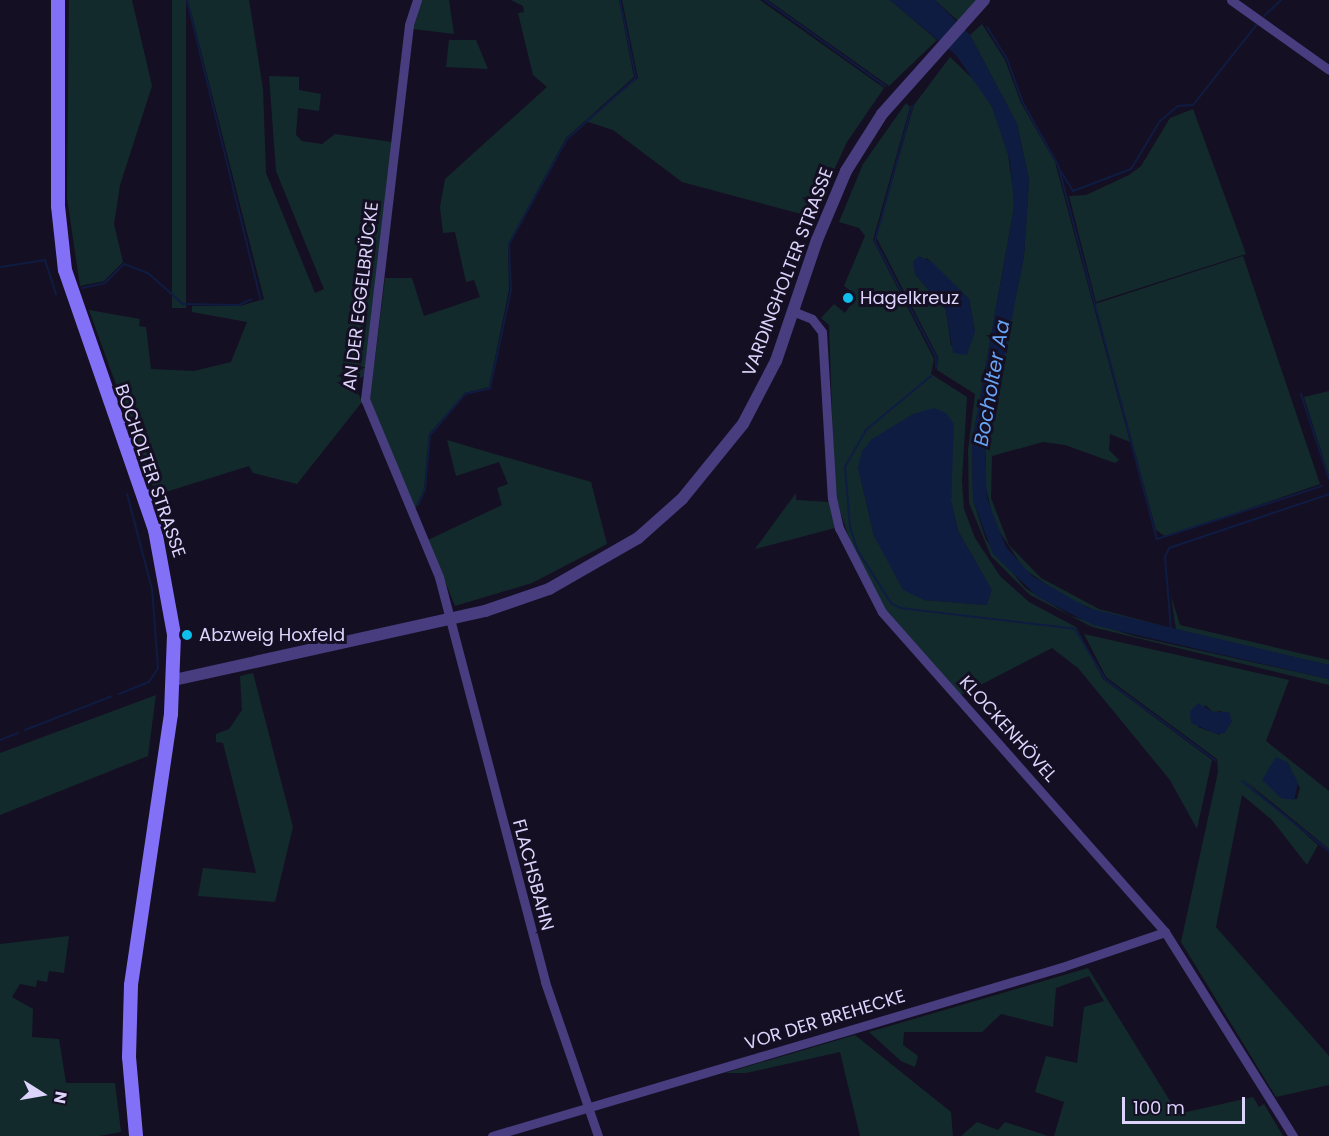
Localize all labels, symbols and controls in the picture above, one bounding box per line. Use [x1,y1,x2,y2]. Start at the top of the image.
street label: VARDINGHOLTER STRASSE [738,165,838,379]
street label: AN DER EGGELBRÜCKE [339,201,383,391]
place label: Hagelkreuz [860,287,959,309]
marker: Hagelkreuz [841,291,855,305]
water label: Bocholter Aa [969,318,1015,448]
street label: BOCHOLTER STRASSE [110,381,190,561]
place label: Abzweig Hoxfeld [199,624,345,646]
marker: Abzweig Hoxfeld [180,628,194,642]
street label: KLOCKENHÖVEL [955,672,1061,786]
street label: FLACHSBAHN [508,817,558,933]
street label: VOR DER BREHECKE [742,985,908,1055]
north arrow [12,1064,72,1124]
scale bar [1125,1085,1248,1123]
text: N [48,1089,73,1106]
text: 100 m [1133,1095,1185,1120]

